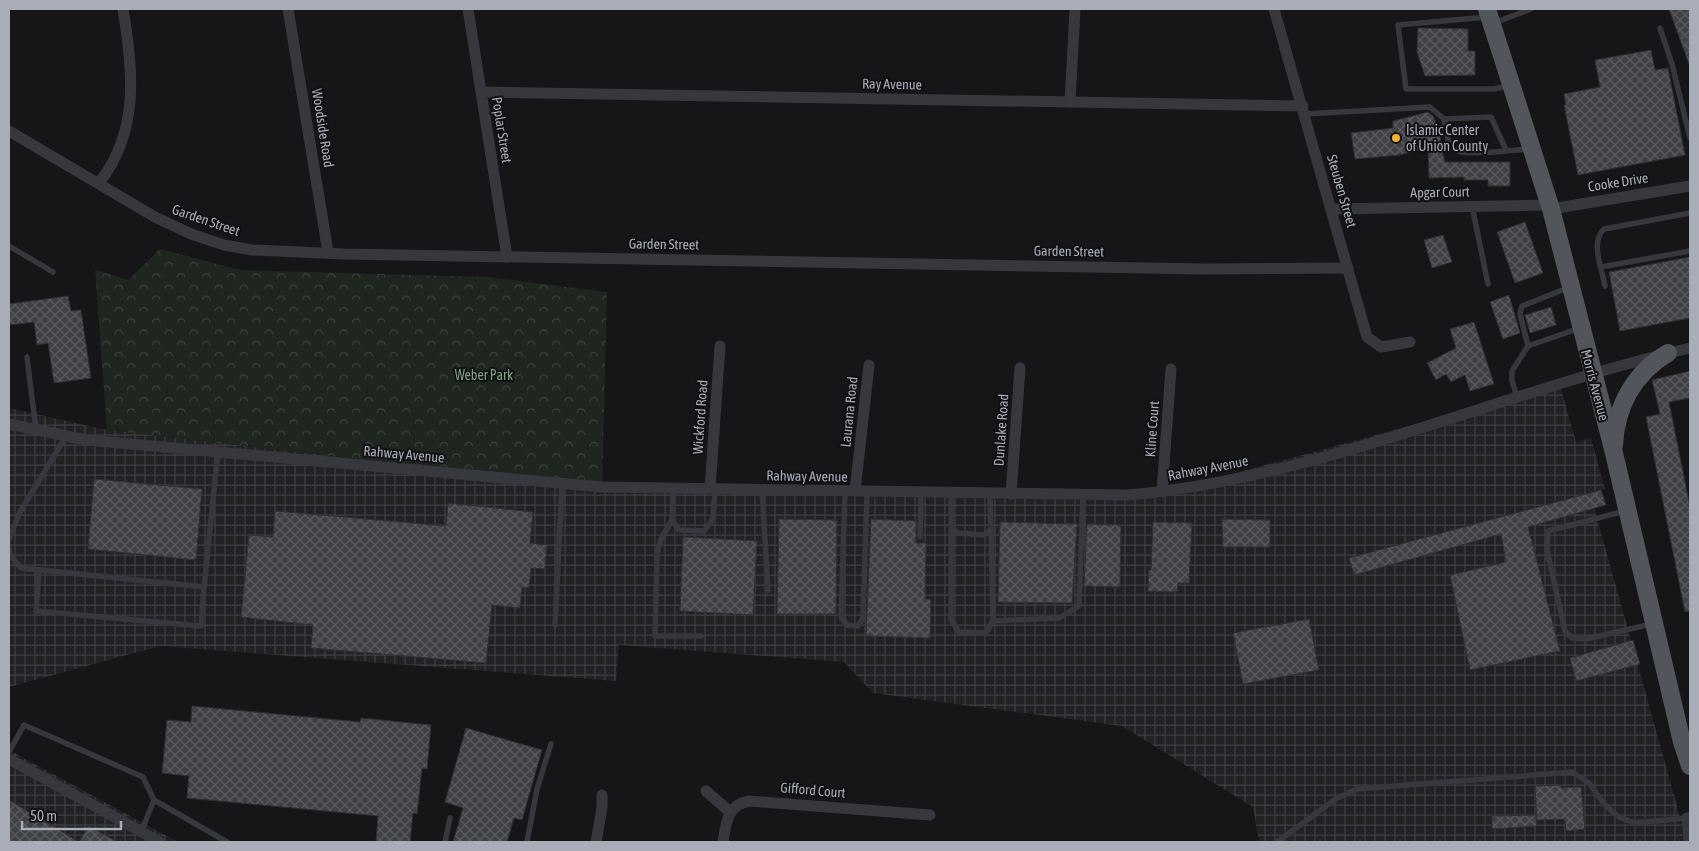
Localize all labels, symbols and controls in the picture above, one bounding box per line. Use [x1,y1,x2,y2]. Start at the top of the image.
street label: Ray Avenue [862,75,922,93]
street label: Woodside Road [309,88,337,168]
street label: Poplar Street [489,96,515,164]
place label: Islamic Center of Union County [1406,122,1488,154]
marker: Islamic Center of Union County [1390,132,1402,144]
street label: Steuben Street [1324,153,1360,229]
street label: Cooke Drive [1587,169,1649,195]
street label: Apgar Court [1410,183,1470,201]
street label: Garden Street [170,201,242,239]
street label: Garden Street [629,235,699,253]
street label: Garden Street [1034,242,1104,260]
street label: Morris Avenue [1578,348,1612,422]
park label: Weber Park [455,367,513,383]
street label: Laurana Road [837,376,861,448]
street label: Wickford Road [689,379,711,455]
street label: Dunlake Road [990,393,1012,467]
street label: Kline Court [1142,400,1162,458]
street label: Rahway Avenue [363,442,445,466]
street label: Rahway Avenue [1166,452,1250,484]
street label: Rahway Avenue [766,467,848,485]
street label: Gifford Court [780,779,846,801]
scale bar [22,798,121,830]
text: 50 m [30,807,57,824]

